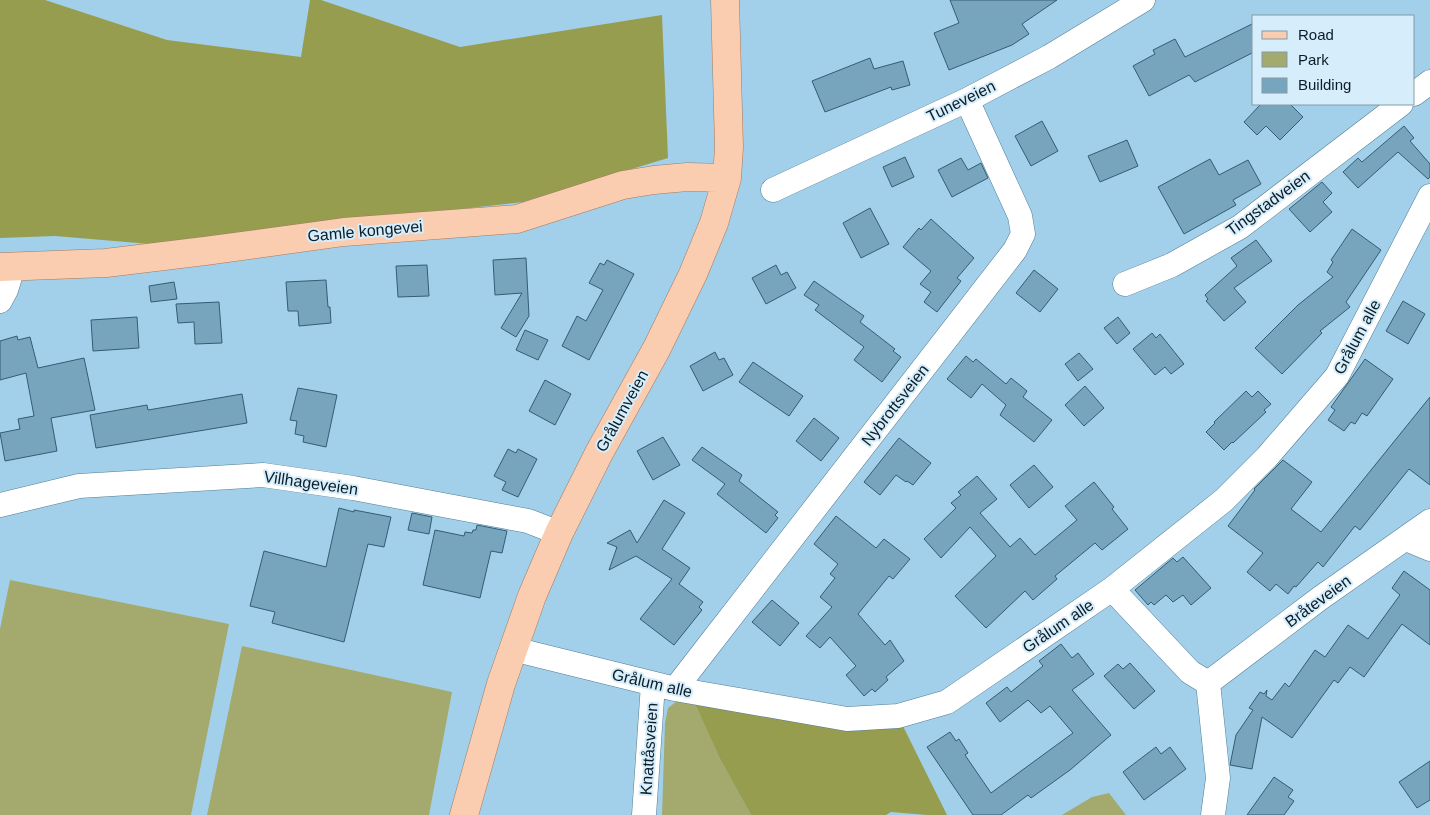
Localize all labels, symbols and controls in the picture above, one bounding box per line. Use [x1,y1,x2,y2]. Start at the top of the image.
legend [1252,15,1415,105]
text: Road [1298,26,1334,43]
text: Park [1298,51,1329,68]
text: Building [1298,76,1351,93]
street label: Tuneveien [924,77,998,125]
street label: Tingstadveien [1223,167,1313,239]
street label: Gamle kongevei [307,217,423,245]
street label: Grålum alle [1330,297,1384,377]
street label: Nybrottsveien [858,361,932,449]
street label: Grålumveien [593,367,651,455]
street label: Villhageveien [263,468,359,498]
street label: Bråteveien [1282,572,1354,630]
street label: Grålum alle [1019,596,1097,656]
street label: Grålum alle [610,666,694,701]
street label: Knattåsveien [637,702,661,796]

